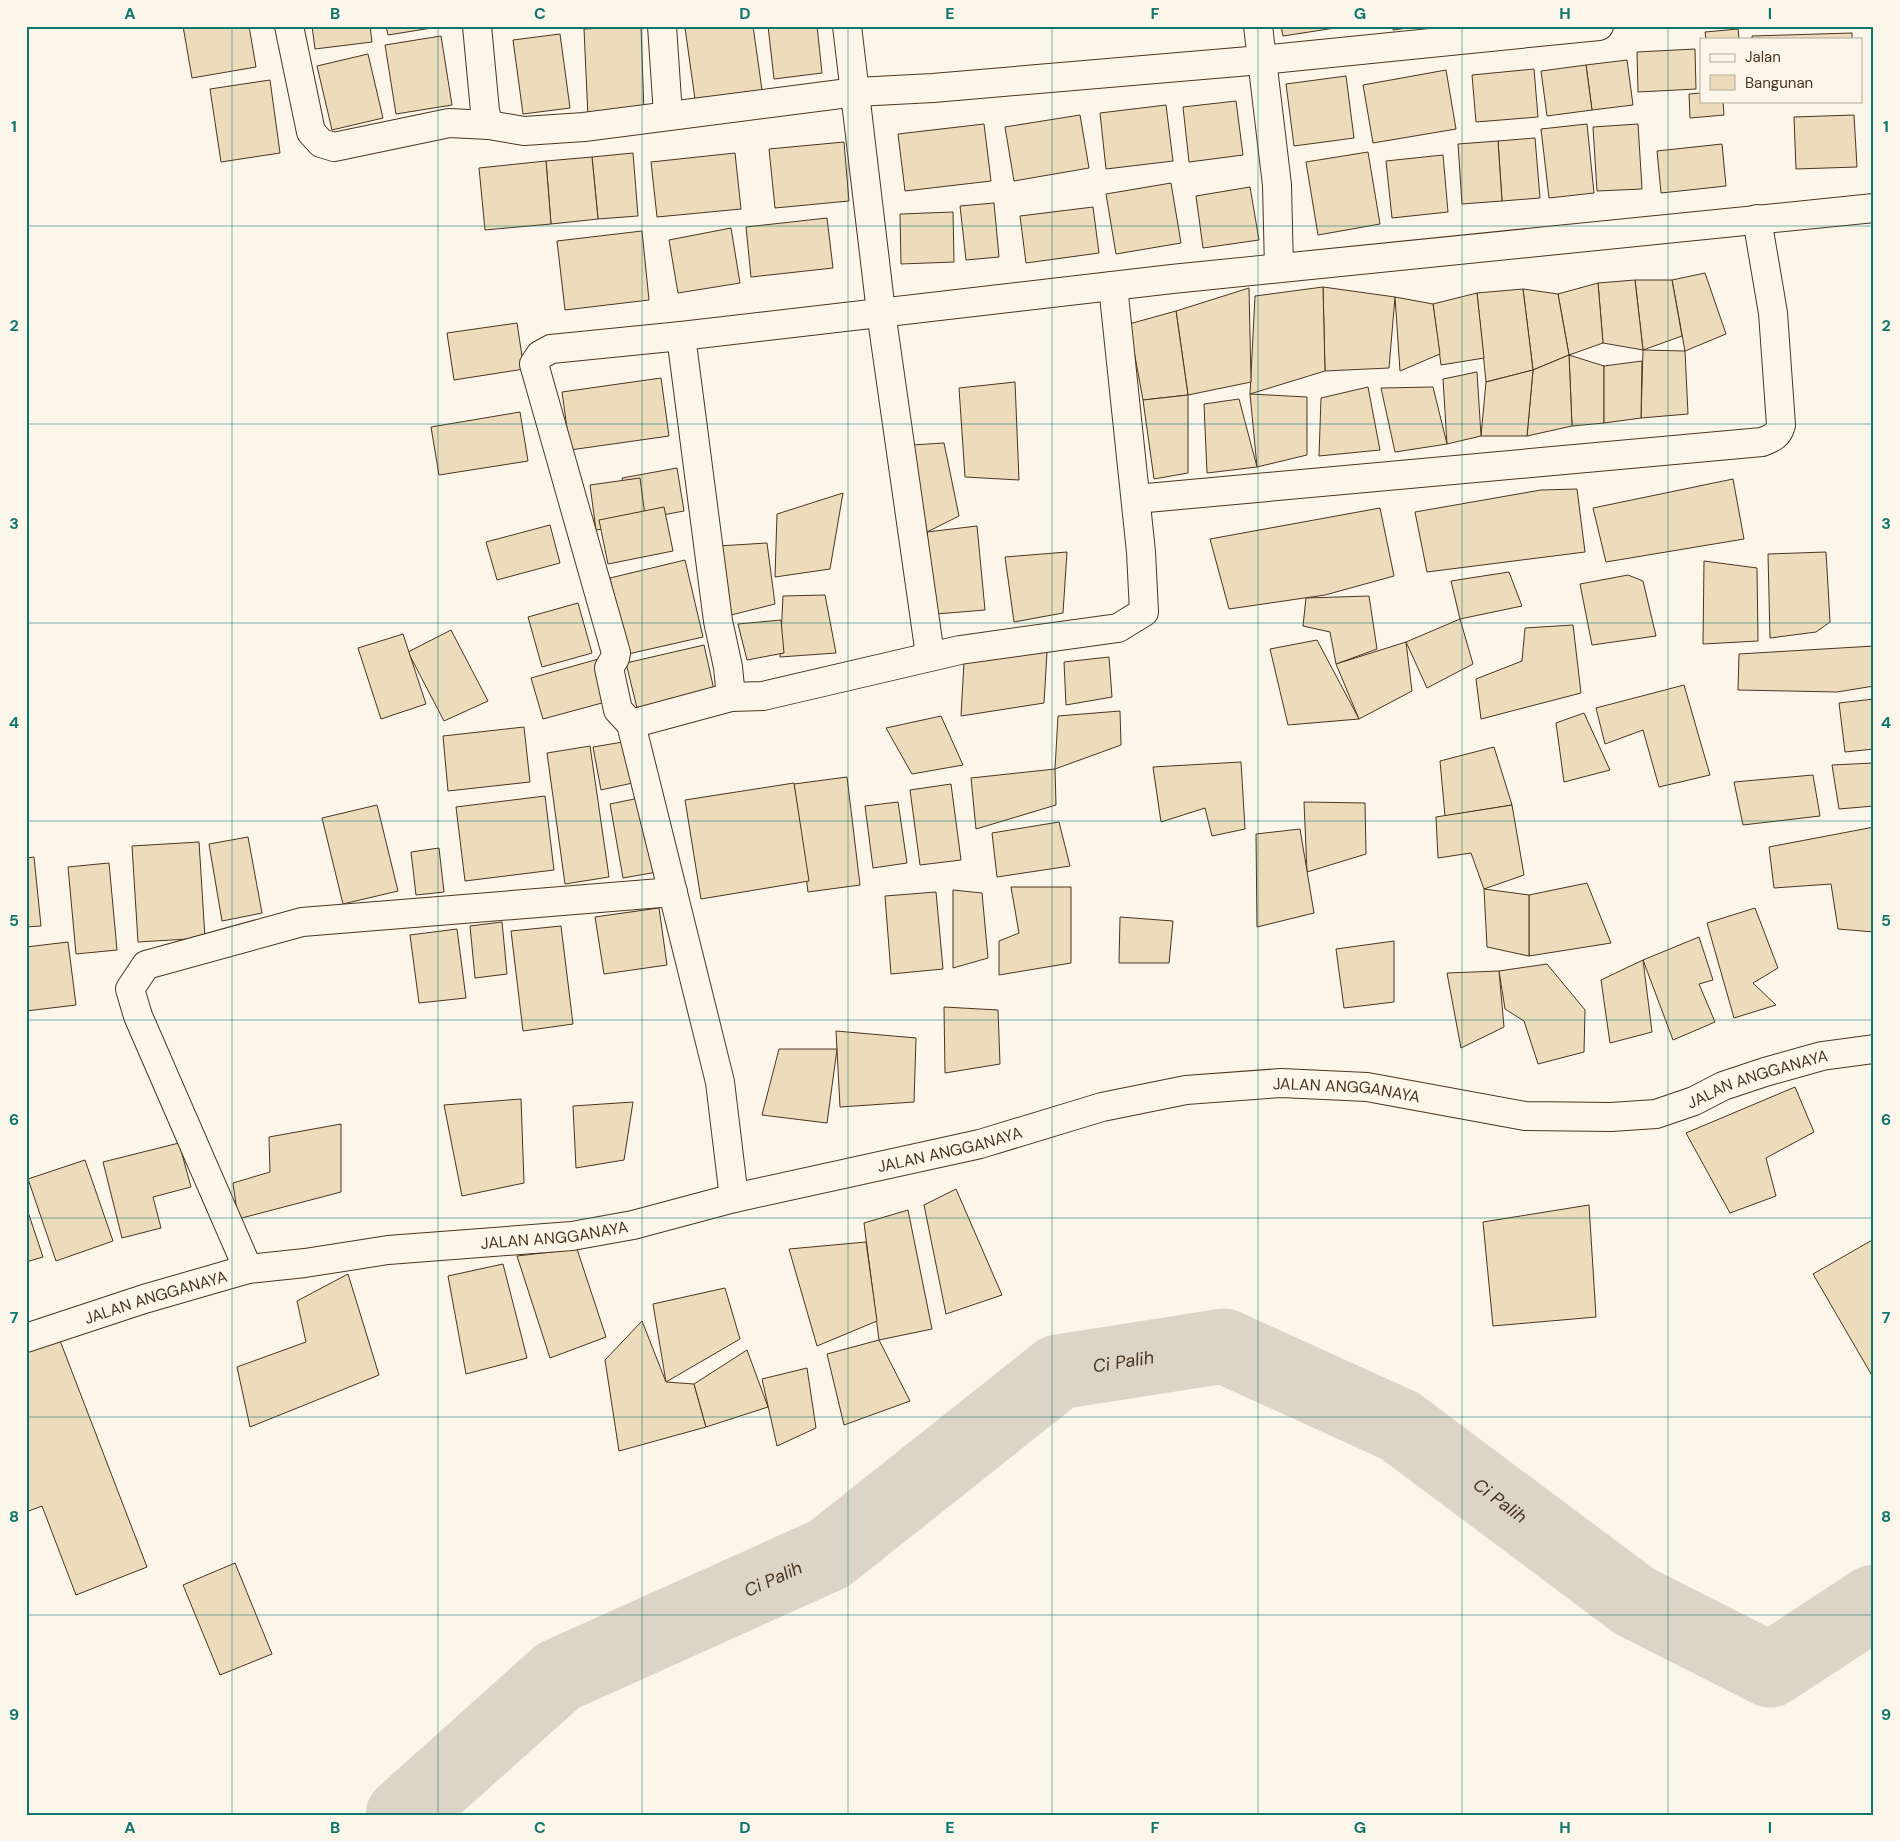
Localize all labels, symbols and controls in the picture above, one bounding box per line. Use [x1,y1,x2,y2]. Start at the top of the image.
text: A [124,3,136,24]
text: B [330,3,340,24]
text: C [534,3,546,24]
text: D [739,3,751,24]
text: E [945,3,955,24]
text: F [1151,3,1160,24]
text: G [1354,3,1366,24]
text: H [1559,3,1571,24]
text: I [1768,3,1772,24]
legend [1700,38,1862,102]
text: Jalan [1745,47,1781,67]
text: Bangunan [1745,73,1813,93]
text: 1 [11,116,17,137]
text: 1 [1883,116,1889,137]
text: 2 [9,315,19,336]
text: 2 [1881,315,1891,336]
text: 3 [9,513,19,534]
text: 3 [1881,513,1891,534]
text: 4 [9,712,19,733]
text: 4 [1881,712,1891,733]
text: 5 [9,910,19,931]
text: 5 [1881,910,1891,931]
street label: JALAN ANGGANAYA [1685,1045,1830,1113]
street label: JALAN ANGGANAYA [1272,1072,1422,1107]
text: 6 [9,1109,19,1130]
text: 6 [1881,1109,1891,1130]
street label: JALAN ANGGANAYA [875,1121,1025,1177]
street label: JALAN ANGGANAYA [480,1216,630,1253]
street label: JALAN ANGGANAYA [81,1265,230,1329]
text: 7 [10,1307,19,1328]
text: 7 [1882,1307,1891,1328]
water label: Ci Palih [1091,1345,1156,1378]
water label: Ci Palih [1468,1473,1532,1529]
text: 8 [9,1506,19,1527]
text: 8 [1881,1506,1891,1527]
water label: Ci Palih [740,1556,806,1603]
text: 9 [9,1704,19,1725]
text: 9 [1881,1704,1891,1725]
text: A [124,1817,136,1838]
text: B [330,1817,340,1838]
text: C [534,1817,546,1838]
text: D [739,1817,751,1838]
text: E [945,1817,955,1838]
text: F [1151,1817,1160,1838]
text: G [1354,1817,1366,1838]
text: H [1559,1817,1571,1838]
text: I [1768,1817,1772,1838]

